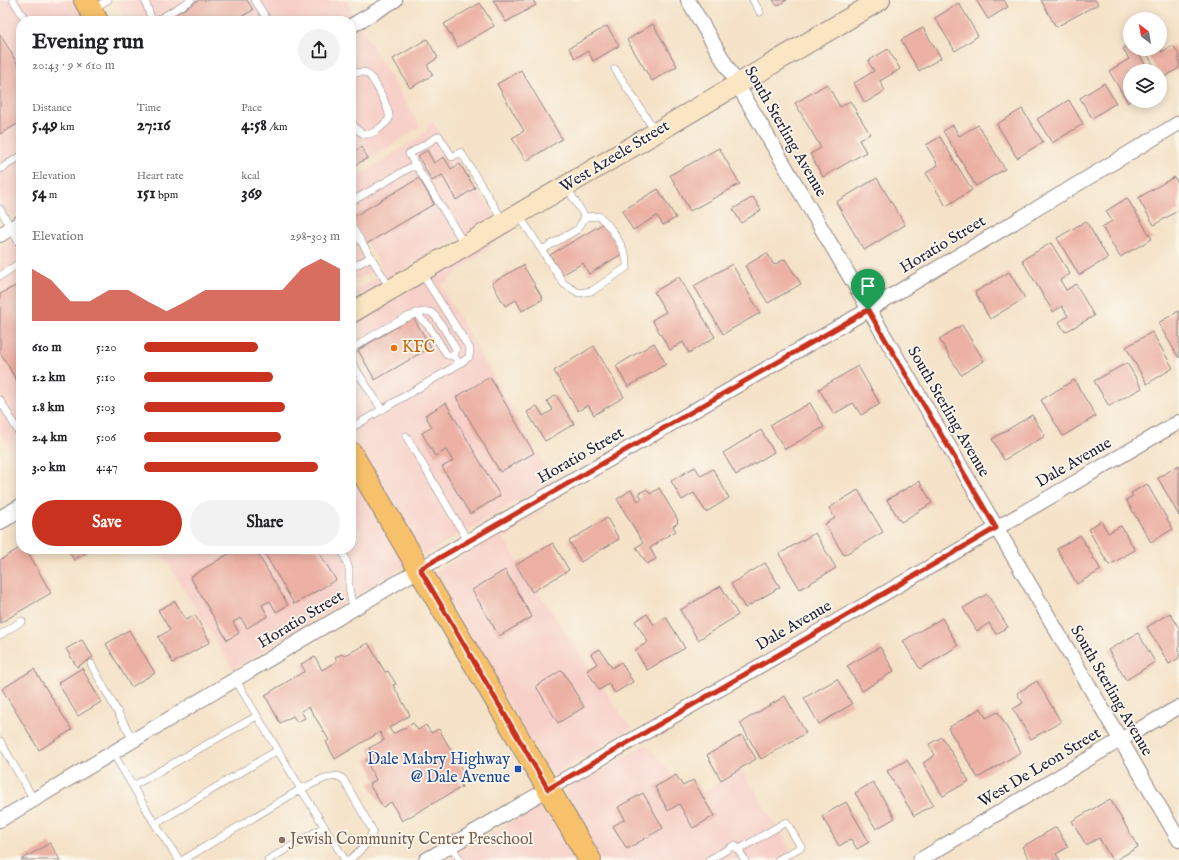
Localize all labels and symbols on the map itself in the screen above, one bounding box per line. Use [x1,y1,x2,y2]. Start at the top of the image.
north arrow [1123,12,1167,56]
street label: South Sterling Avenue [739,63,831,201]
street label: West Azeele Street [557,116,674,198]
street label: Horatio Street [897,211,990,278]
pin [851,269,885,310]
place label: KFC [402,338,435,358]
marker: KFC [389,343,399,353]
street label: South Sterling Avenue [902,343,994,481]
street label: Horatio Street [534,423,628,489]
street label: Dale Avenue [1033,433,1115,493]
street label: Horatio Street [255,586,348,653]
street label: Dale Avenue [753,596,835,656]
street label: South Sterling Avenue [1065,622,1157,760]
street label: West De Leon Street [975,723,1105,812]
place label: Dale Mabry Highway @ Dale Avenue [367,750,510,788]
marker: Dale Mabry Highway @ Dale Avenue [513,764,523,774]
place label: Jewish Community Center Preschool [288,830,534,850]
marker: Jewish Community Center Preschool [277,835,287,845]

